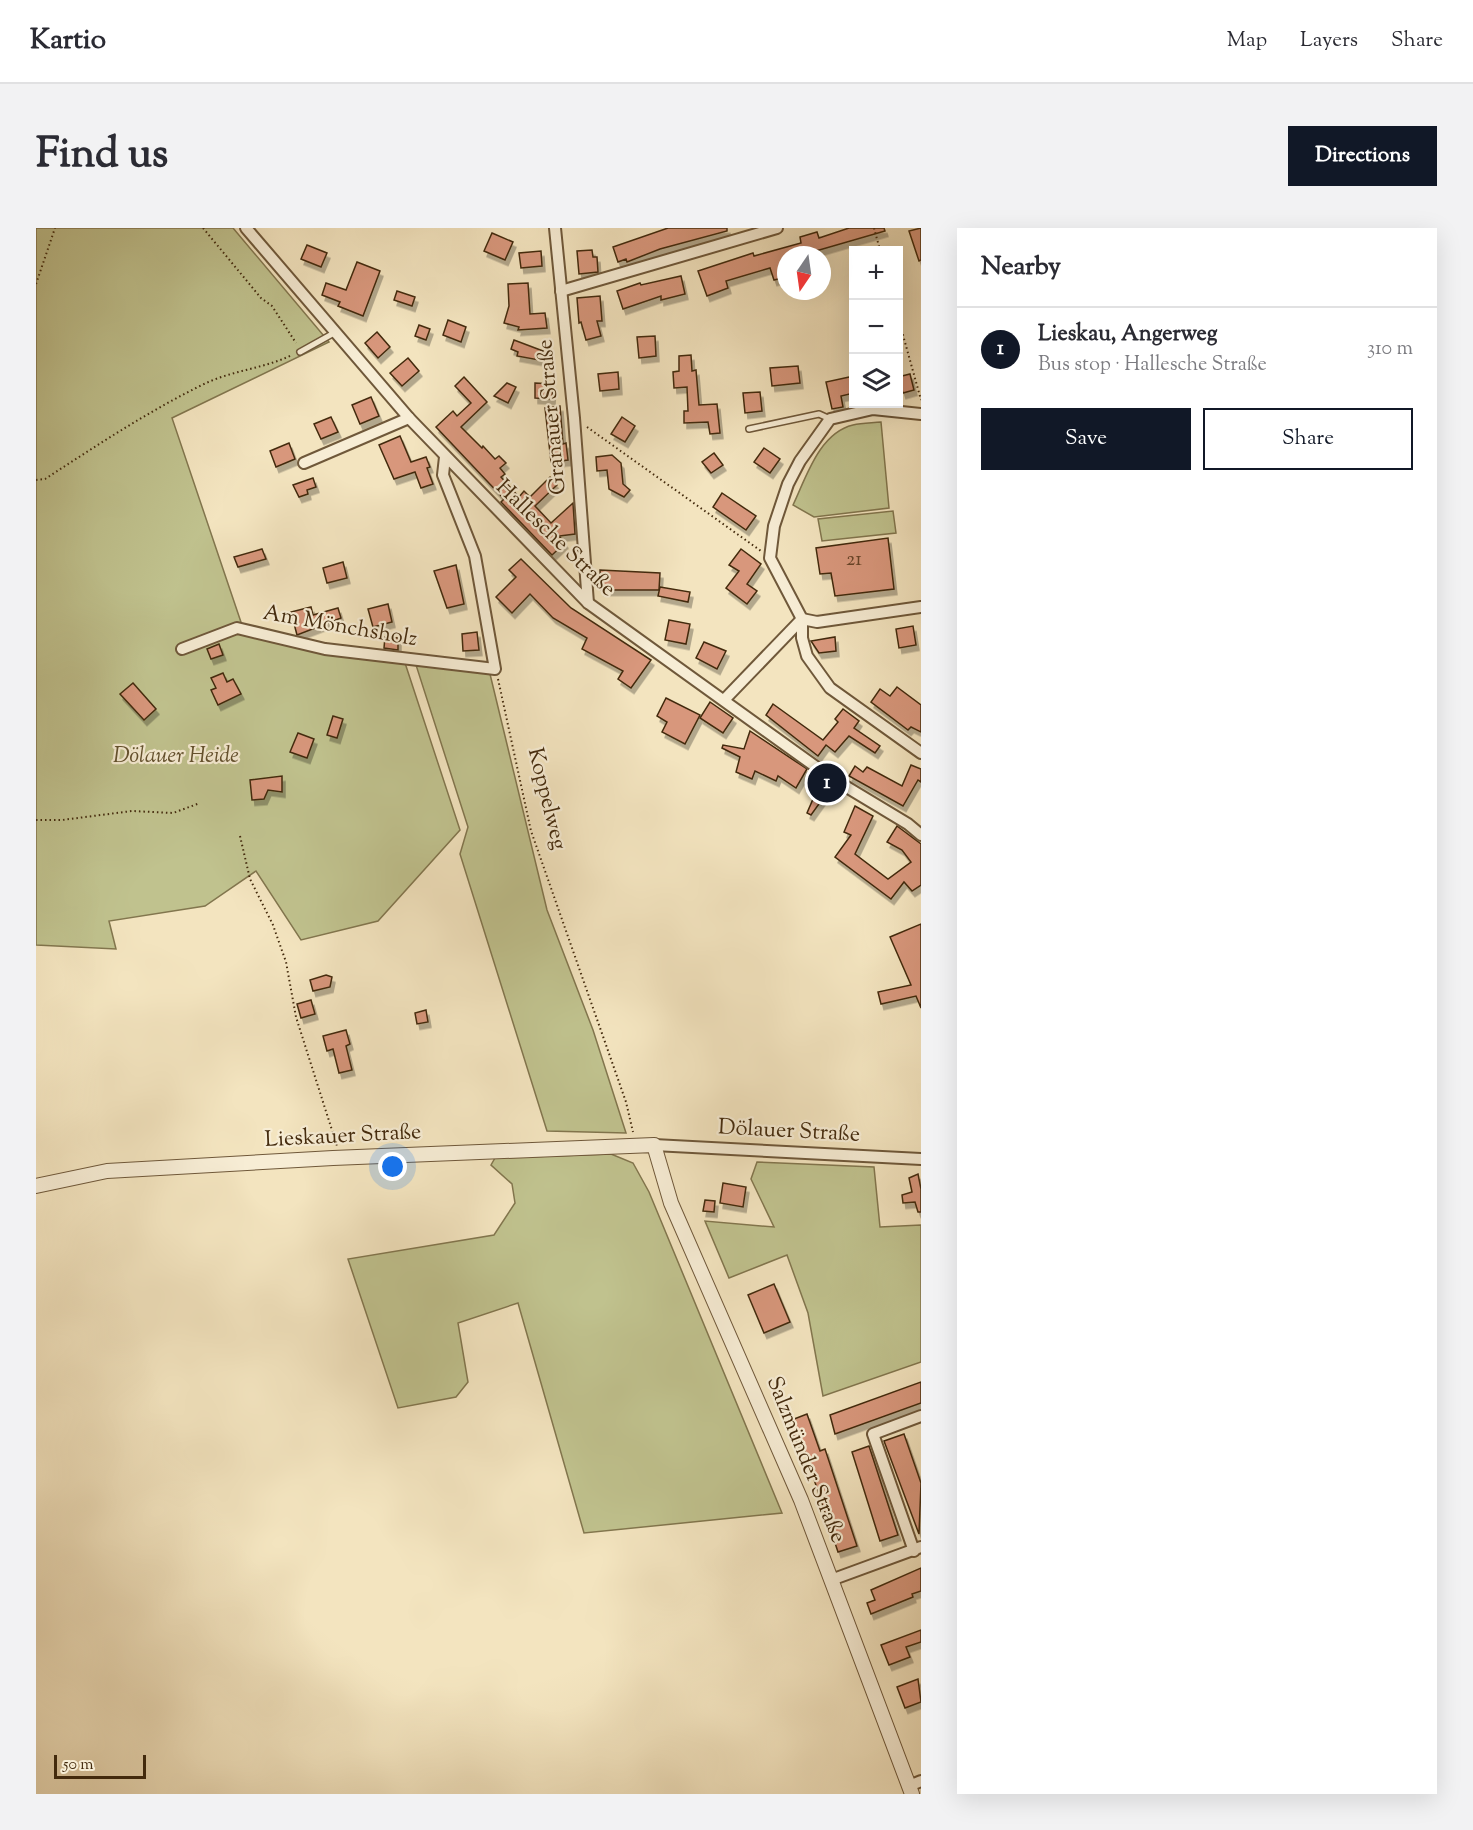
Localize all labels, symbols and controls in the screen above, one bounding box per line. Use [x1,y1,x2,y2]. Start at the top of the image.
text: Kartio [30,21,106,61]
text: Map [1227,26,1267,56]
text: Layers [1300,26,1358,56]
text: Share [1391,26,1443,56]
text: Find us [36,126,168,186]
button: Directions [1288,126,1437,186]
north arrow [777,246,831,300]
map controls [849,246,903,408]
button: + [849,246,903,300]
text: Nearby [981,249,1061,286]
button: − [849,300,903,354]
text: Lieskau, Angerweg [1038,319,1218,351]
text: 1 [997,335,1004,364]
text: 310 m [1367,335,1413,364]
street label: Granauer Straße [530,338,576,496]
text: Bus stop · Hallesche Straße [1038,351,1267,380]
button: layers [849,354,903,408]
button: Save [981,408,1191,470]
button: Share [1203,408,1413,470]
street label: Hallesche Straße [487,473,623,605]
house number: 21 [846,546,862,575]
street label: Am Mönchsholz [260,598,420,656]
park label: Dölauer Heide [113,741,239,773]
street label: Koppelweg [518,745,574,854]
pin: 1 [808,760,846,806]
street label: Dölauer Straße [717,1112,861,1152]
street label: Lieskauer Straße [264,1117,422,1157]
your location [378,1152,407,1181]
street label: Salzmünder Straße [757,1372,853,1548]
scale bar [54,1752,146,1780]
text: 50 m [63,1754,94,1777]

